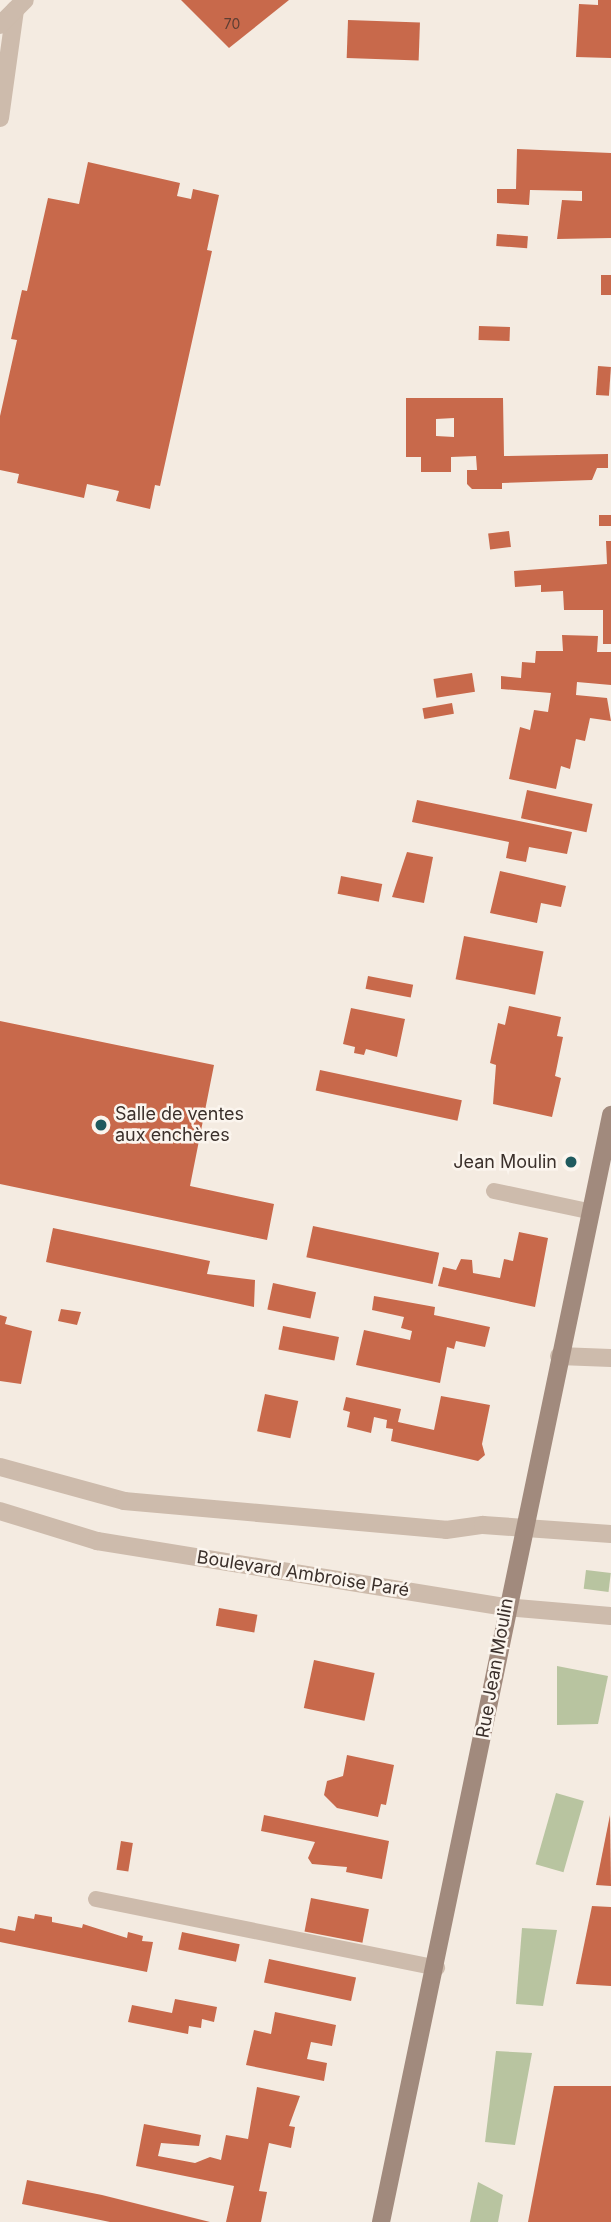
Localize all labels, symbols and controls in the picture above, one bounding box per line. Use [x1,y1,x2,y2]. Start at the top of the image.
house number: 70 [224,16,240,32]
place label: Salle de ventes aux enchères [115,1104,244,1146]
marker: Salle de ventes aux enchères [93,1117,109,1133]
place label: Jean Moulin [453,1151,557,1173]
marker: Jean Moulin [563,1154,579,1170]
street label: Boulevard Ambroise Paré [195,1547,411,1601]
street label: Rue Jean Moulin [472,1596,518,1740]

